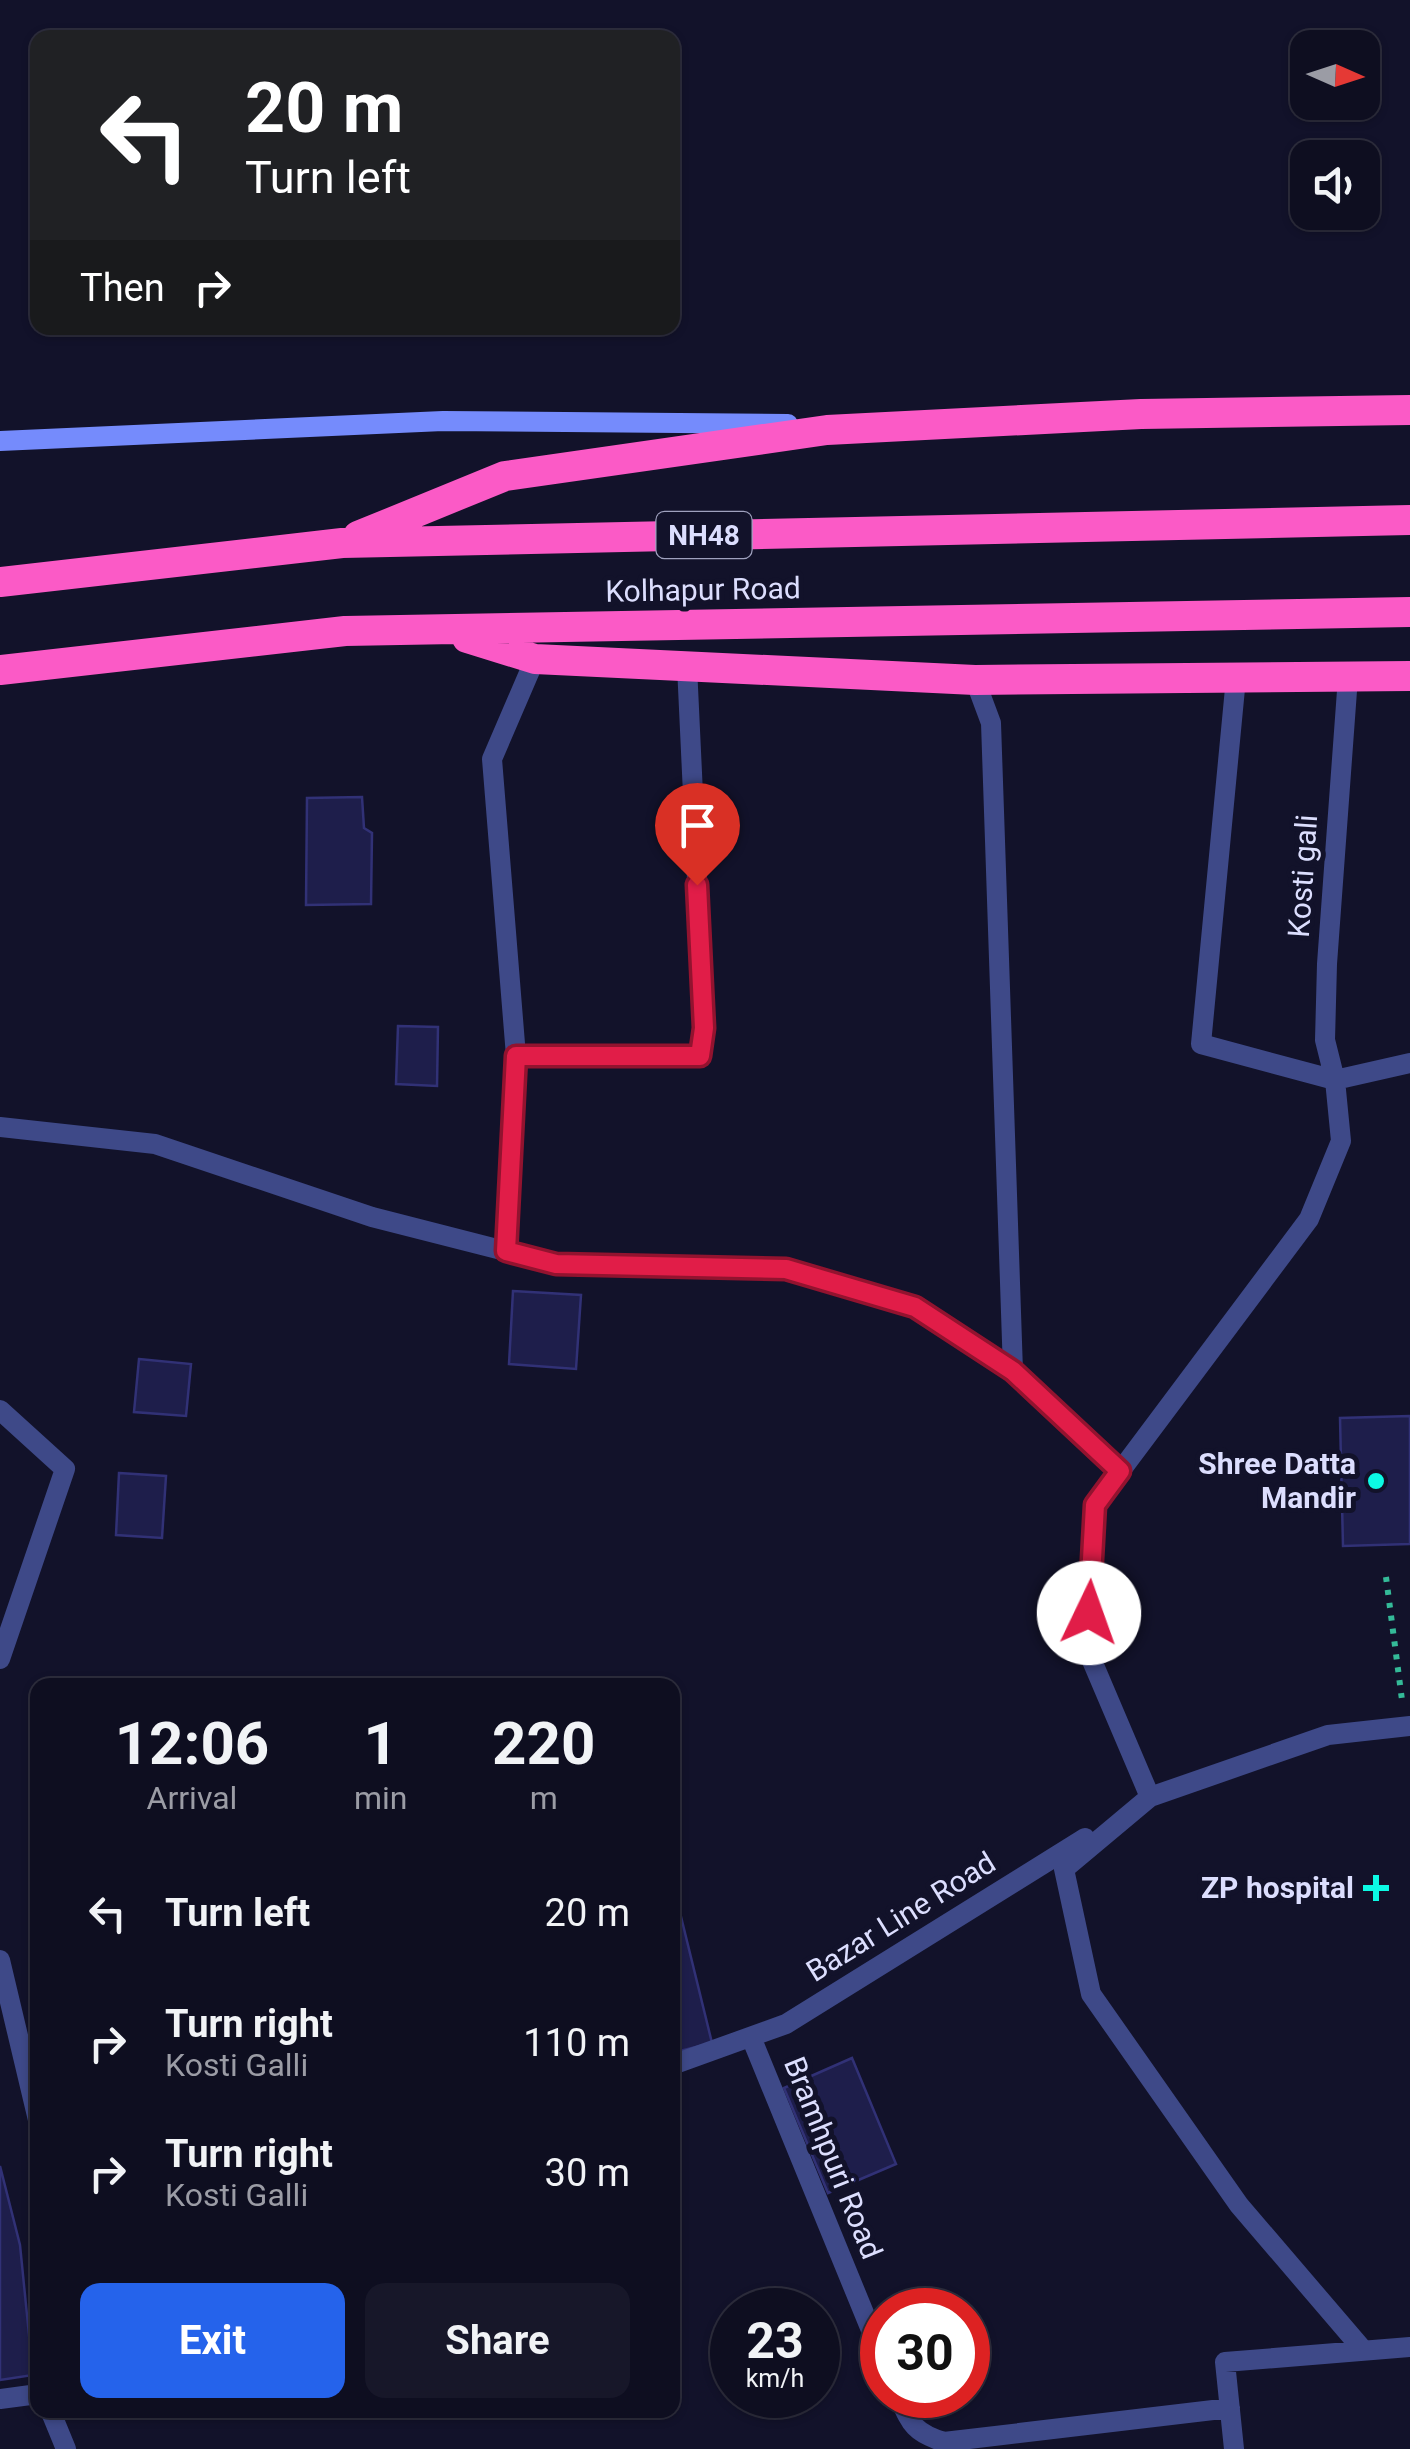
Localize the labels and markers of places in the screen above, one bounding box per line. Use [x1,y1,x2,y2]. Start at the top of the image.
pin [655,783,740,886]
place label: Shree Datta Mandir [1198,1446,1356,1515]
marker: Shree Datta Mandir [1365,1470,1387,1492]
place label: ZP hospital [1201,1870,1354,1905]
marker: ZP hospital [1363,1875,1389,1901]

